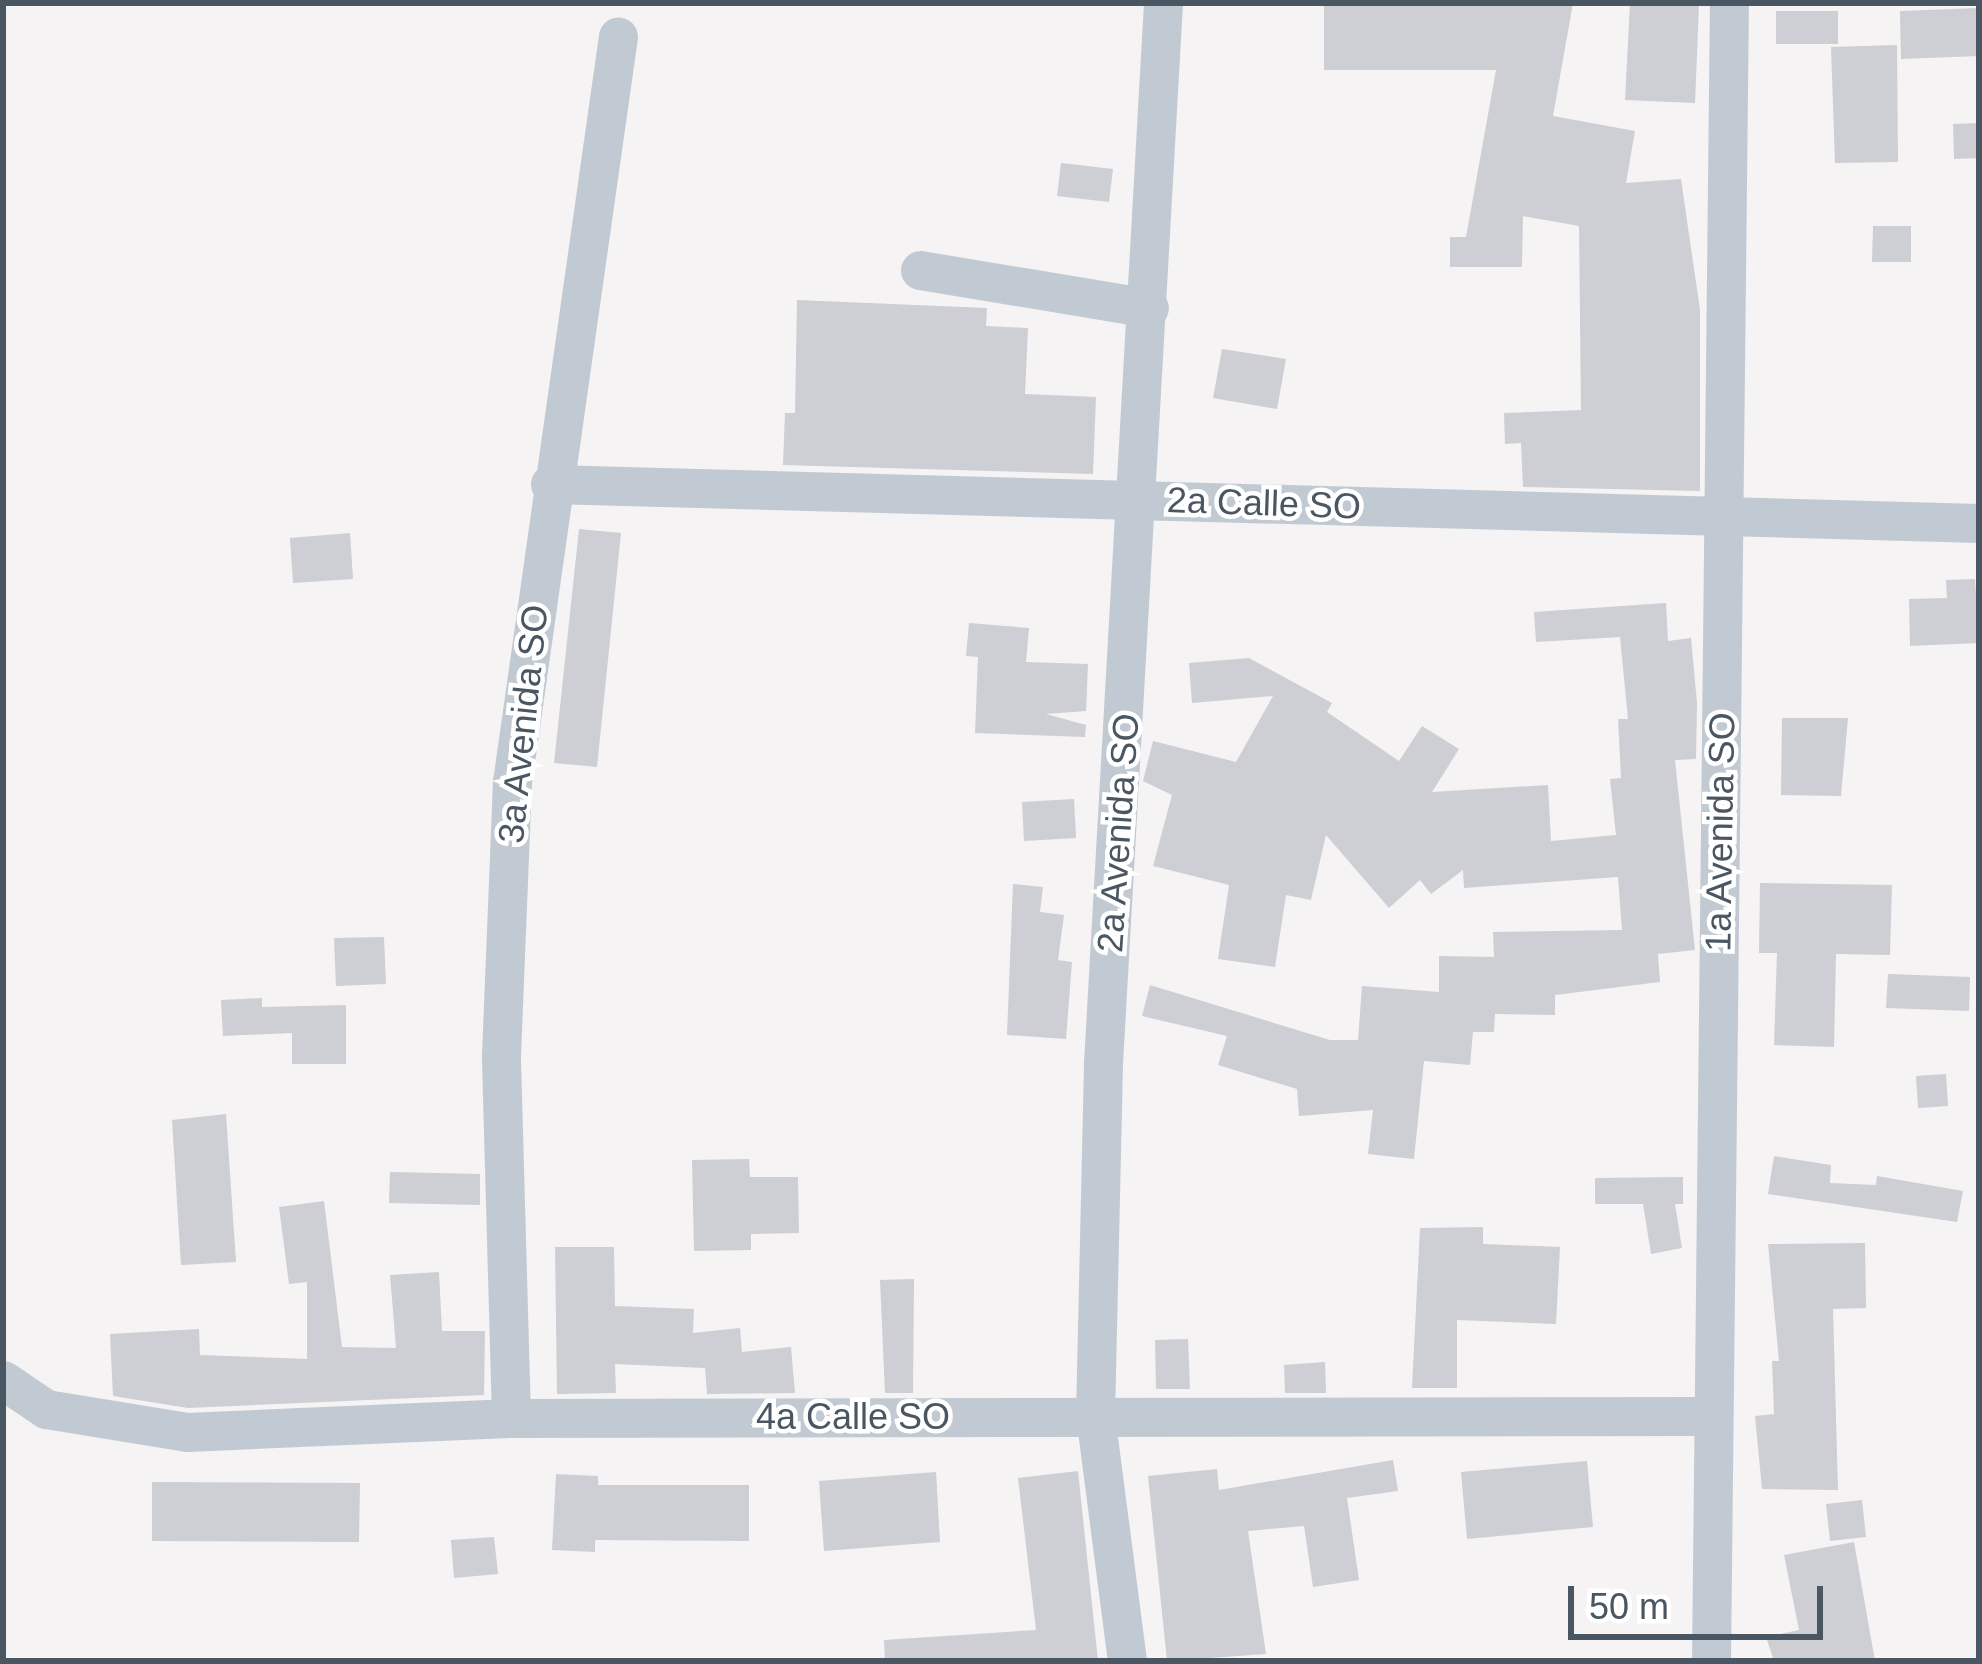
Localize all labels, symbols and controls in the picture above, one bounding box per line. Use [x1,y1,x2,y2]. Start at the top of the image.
street label: 2a Calle SO [1166,478,1362,528]
street label: 3a Avenida SO [489,602,557,846]
street label: 2a Avenida SO [1088,711,1148,955]
street label: 1a Avenida SO [1696,711,1744,953]
street label: 4a Calle SO [756,1395,950,1439]
scale bar [1574,1562,1829,1636]
text: 50 m [1589,1586,1669,1627]

